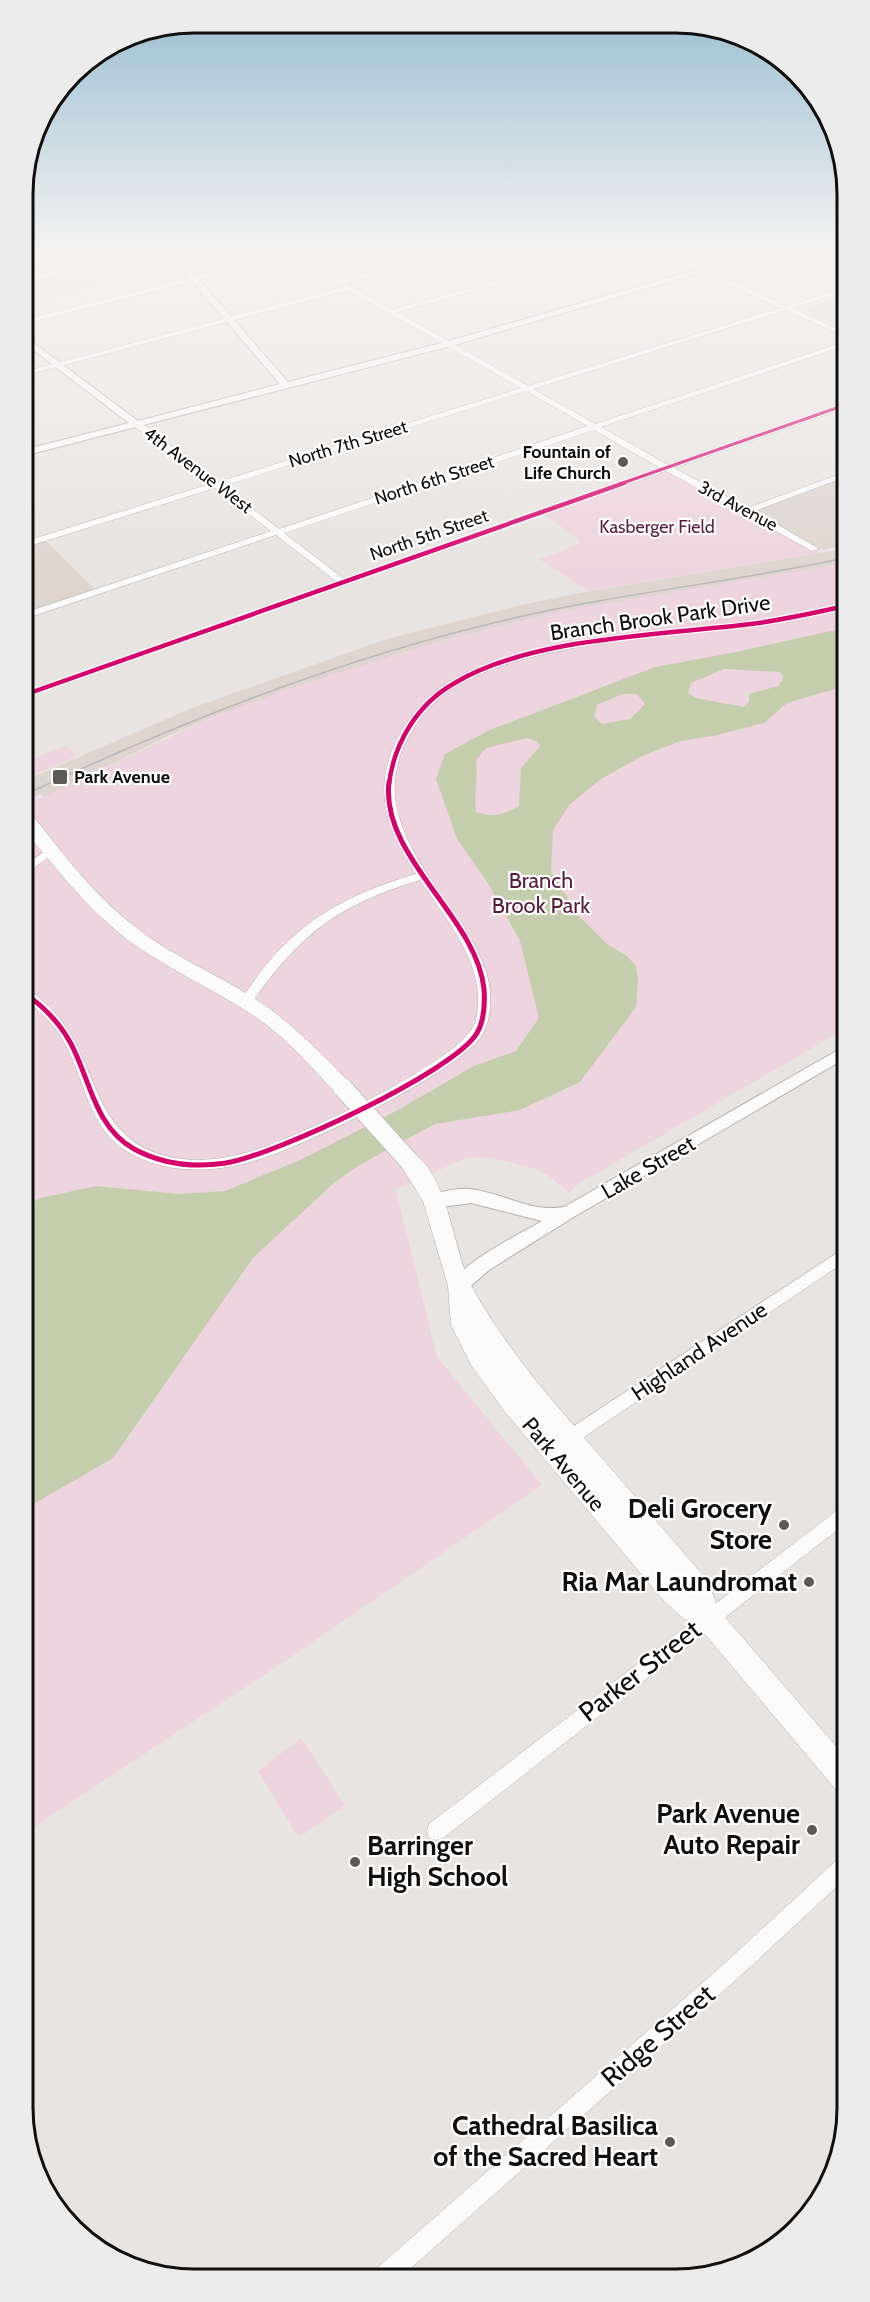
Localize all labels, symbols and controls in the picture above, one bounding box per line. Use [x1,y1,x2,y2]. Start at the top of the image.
street label: North 7th Street [286,415,410,473]
street label: 4th Avenue West [139,422,257,518]
place label: Fountain of Life Church [522,441,611,484]
street label: North 6th Street [372,450,496,510]
marker: Fountain of Life Church [616,455,630,469]
street label: 3rd Avenue [695,476,781,536]
street label: North 5th Street [367,504,491,566]
park label: Kasberger Field [599,516,715,538]
street label: Branch Brook Park Drive [548,589,772,646]
place label: Park Avenue [74,766,170,788]
marker: Park Avenue [51,768,69,786]
park label: Branch Brook Park [492,867,590,919]
street label: Lake Street [597,1130,700,1205]
street label: Highland Avenue [626,1296,772,1407]
street label: Park Avenue [517,1412,611,1517]
place label: Deli Grocery Store [628,1492,772,1556]
marker: Deli Grocery Store [777,1518,791,1532]
place label: Ria Mar Laundromat [561,1565,797,1598]
marker: Ria Mar Laundromat [802,1575,816,1589]
street label: Parker Street [572,1613,707,1729]
place label: Park Avenue Auto Repair [656,1797,800,1861]
marker: Park Avenue Auto Repair [805,1823,819,1837]
place label: Barringer High School [367,1829,508,1893]
marker: Barringer High School [348,1855,362,1869]
street label: Ridge Street [594,1977,721,2094]
place label: Cathedral Basilica of the Sacred Heart [433,2109,659,2173]
marker: Cathedral Basilica of the Sacred Heart [663,2135,677,2149]

